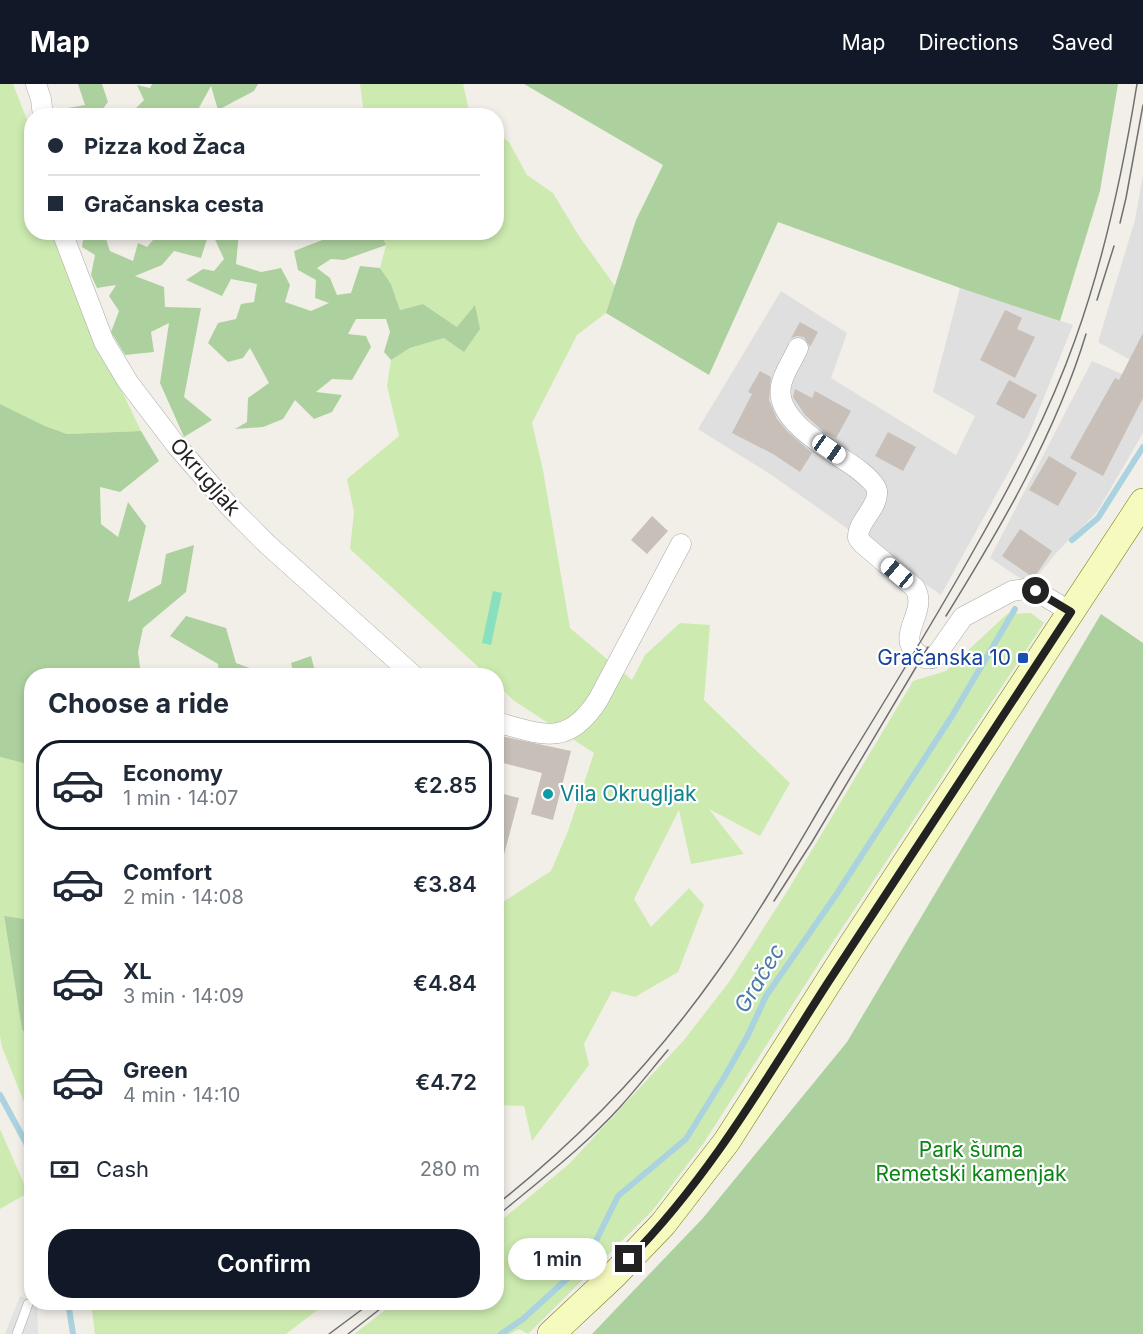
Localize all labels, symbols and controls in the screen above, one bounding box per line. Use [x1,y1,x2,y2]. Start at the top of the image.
text: Map [30,25,90,59]
text: Map [842,30,885,55]
text: Directions [918,30,1019,55]
text: Saved [1052,30,1113,55]
text: Pizza kod Žaca [84,133,246,159]
text: Gračanska cesta [84,191,264,217]
car [809,431,849,467]
street label: Okrugljak [165,433,246,521]
car [877,555,917,591]
route start [1022,577,1049,604]
place label: Gračanska 10 [877,645,1011,670]
marker: Gračanska 10 [1016,651,1030,665]
text: Choose a ride [48,687,229,720]
icon: car [51,758,105,812]
text: Economy [123,760,223,786]
text: €2.85 [414,772,477,798]
place label: Vila Okrugljak [560,781,697,806]
text: 1 min · 14:07 [123,786,238,810]
marker: Vila Okrugljak [541,787,555,801]
icon: car [51,857,105,911]
text: Comfort [123,859,212,885]
text: €3.84 [413,871,477,897]
text: 2 min · 14:08 [123,885,244,909]
water label: Gračec [728,939,790,1017]
icon: car [51,956,105,1010]
text: XL [123,958,152,984]
text: €4.84 [413,970,477,996]
text: 3 min · 14:09 [123,984,244,1008]
icon: car [51,1055,105,1109]
text: Green [123,1057,188,1083]
text: €4.72 [415,1069,477,1095]
text: 4 min · 14:10 [123,1083,240,1107]
park label: Park šuma Remetski kamenjak [875,1137,1067,1186]
icon: cash [48,1153,81,1186]
text: Cash [96,1156,149,1182]
text: 280 m [420,1157,480,1181]
button: Confirm [48,1229,480,1298]
callout: 1 min [509,1238,608,1280]
route end [615,1245,642,1272]
text: 1 min [533,1247,582,1271]

